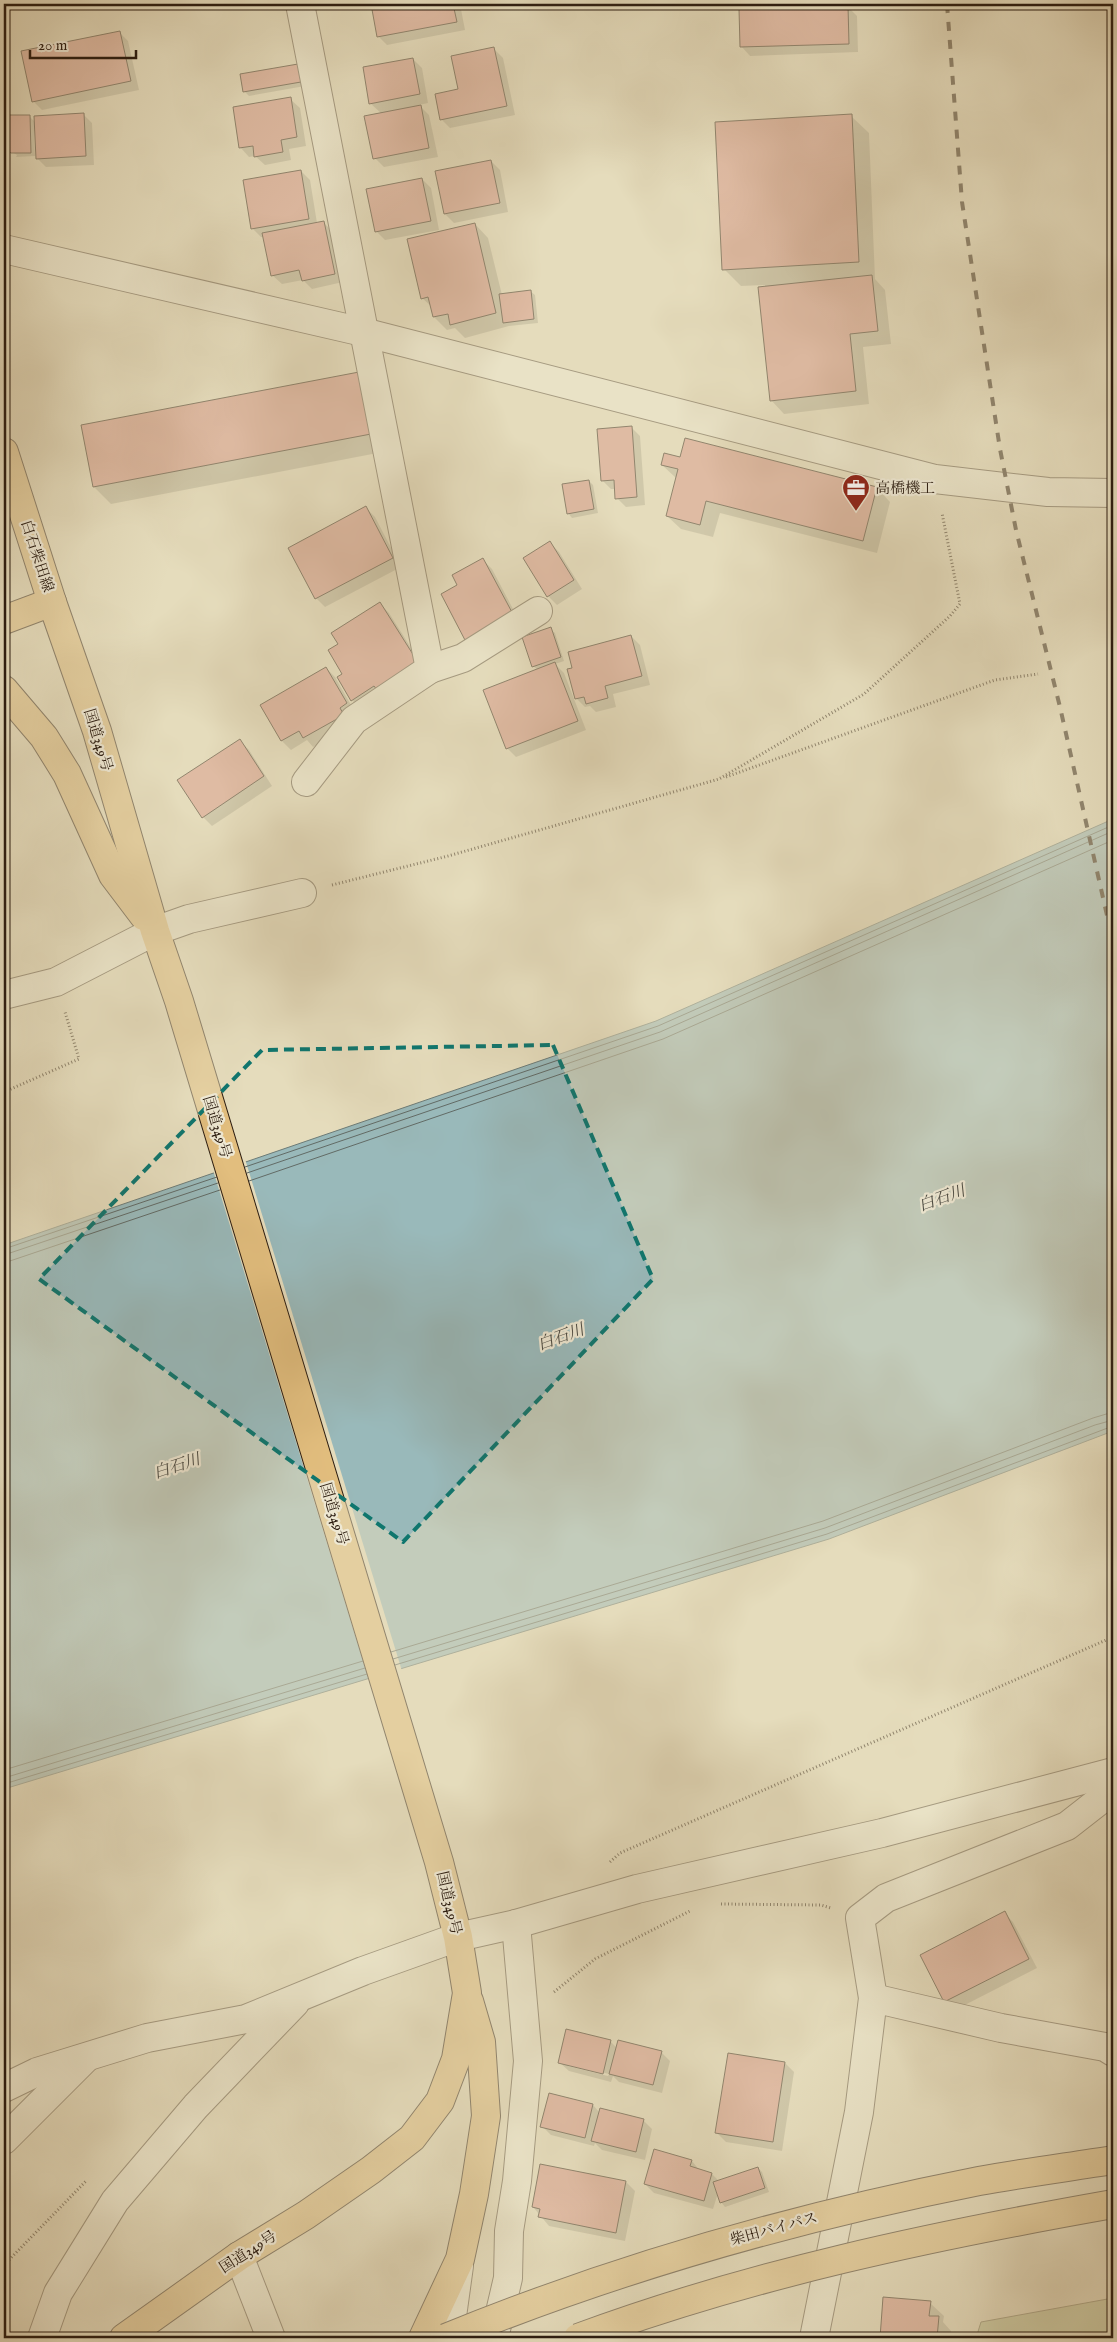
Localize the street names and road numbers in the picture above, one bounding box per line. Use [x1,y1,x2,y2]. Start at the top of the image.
street label: 白石柴田線 [16,517,58,595]
street label: 国道349号 [79,706,117,774]
street label: 国道349号 [198,1093,236,1161]
street label: 国道349号 [315,1480,353,1548]
street label: 国道349号 [432,1869,466,1937]
street label: 柴田バイパス [728,2208,820,2250]
street label: 国道349号 [216,2226,280,2278]

